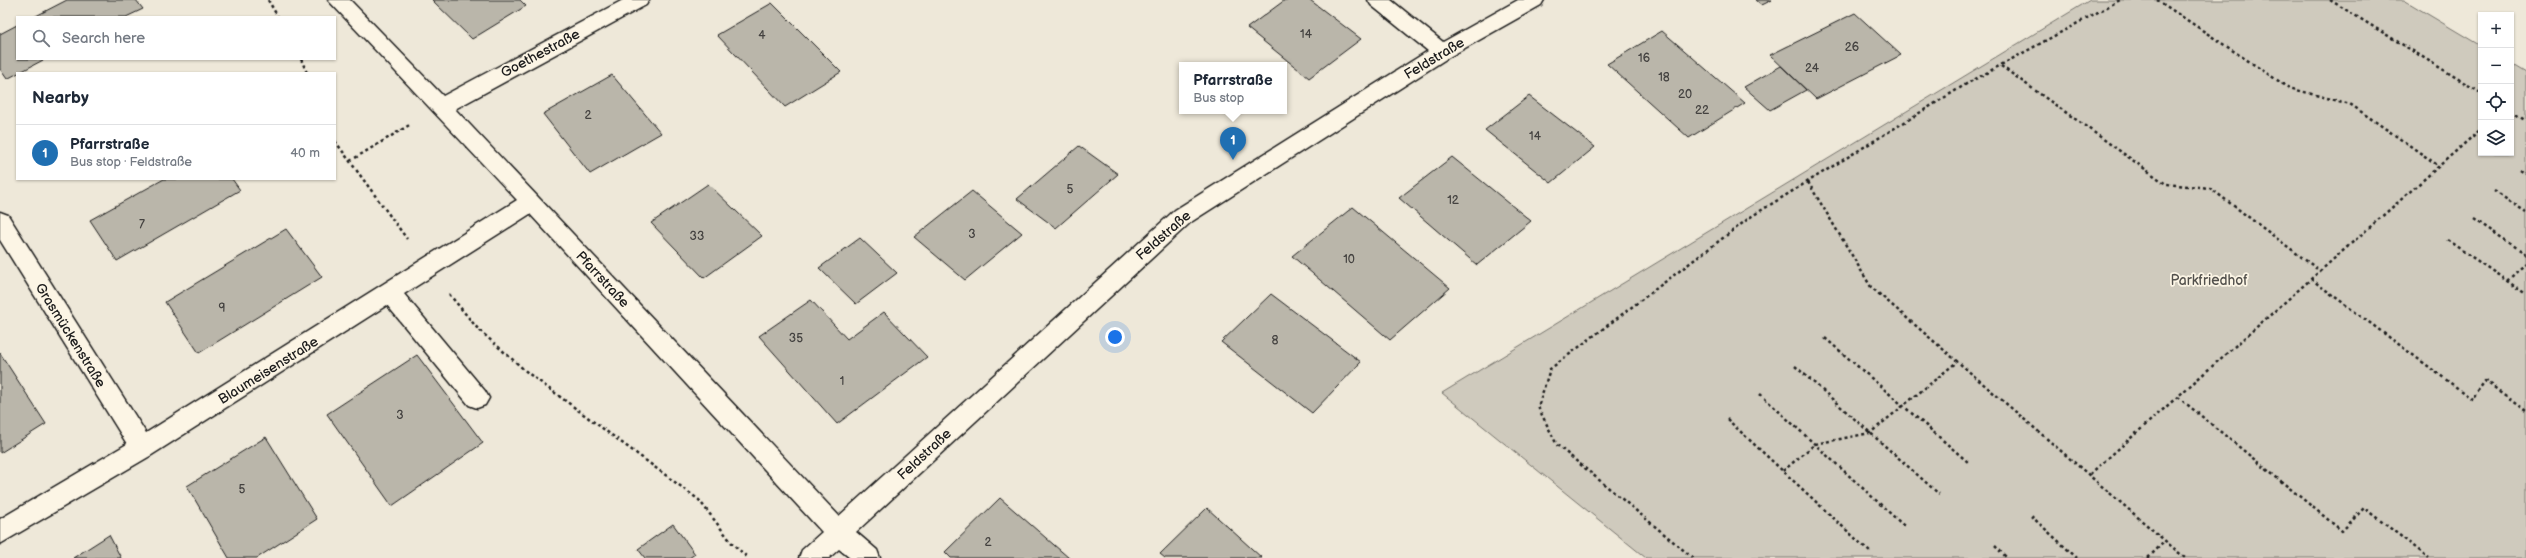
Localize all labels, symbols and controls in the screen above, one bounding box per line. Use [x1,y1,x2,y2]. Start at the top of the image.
map controls [2478,12,2514,156]
button: + [2478,12,2514,48]
search box [16,16,336,60]
street label: Goethestraße [498,25,583,81]
icon: search [30,27,52,49]
house number: 14 [1300,27,1313,42]
house number: 4 [758,28,766,43]
text: Search here [62,29,145,48]
street label: Feldstraße [1401,34,1467,83]
house number: 26 [1845,40,1859,55]
button: − [2478,48,2514,84]
house number: 16 [1638,51,1650,66]
house number: 24 [1805,61,1820,76]
popup [1179,62,1287,114]
house number: 18 [1658,70,1670,85]
text: Pfarrstraße [1193,71,1273,90]
button: locate [2478,84,2514,120]
house number: 20 [1678,87,1692,102]
text: Nearby [32,88,89,108]
text: Bus stop [1193,90,1244,106]
house number: 22 [1695,103,1709,118]
house number: 2 [584,108,592,123]
button: layers [2478,120,2514,156]
pin: 1 [1220,127,1246,160]
house number: 14 [1529,129,1542,144]
text: Pfarrstraße [70,135,149,154]
text: 1 [42,145,48,161]
text: 40 m [290,145,320,161]
text: Bus stop · Feldstraße [70,154,192,170]
house number: 5 [1067,182,1074,197]
house number: 12 [1447,193,1459,208]
street label: Feldstraße [1132,207,1194,264]
house number: 7 [139,217,145,232]
house number: 3 [968,227,976,242]
house number: 33 [690,229,704,244]
street label: Pfarrstraße [572,248,633,311]
house number: 10 [1343,252,1355,267]
park label: Parkfriedhof [2170,272,2248,289]
street label: Grasmückenstraße [32,280,110,391]
house number: 9 [219,301,226,316]
your location [1105,327,1125,347]
house number: 35 [789,331,803,346]
street label: Blaumeisenstraße [215,333,321,408]
house number: 8 [1272,333,1279,348]
house number: 1 [840,374,844,389]
house number: 3 [396,408,404,423]
street label: Feldstraße [894,425,955,484]
house number: 5 [239,482,246,497]
house number: 2 [984,535,992,550]

